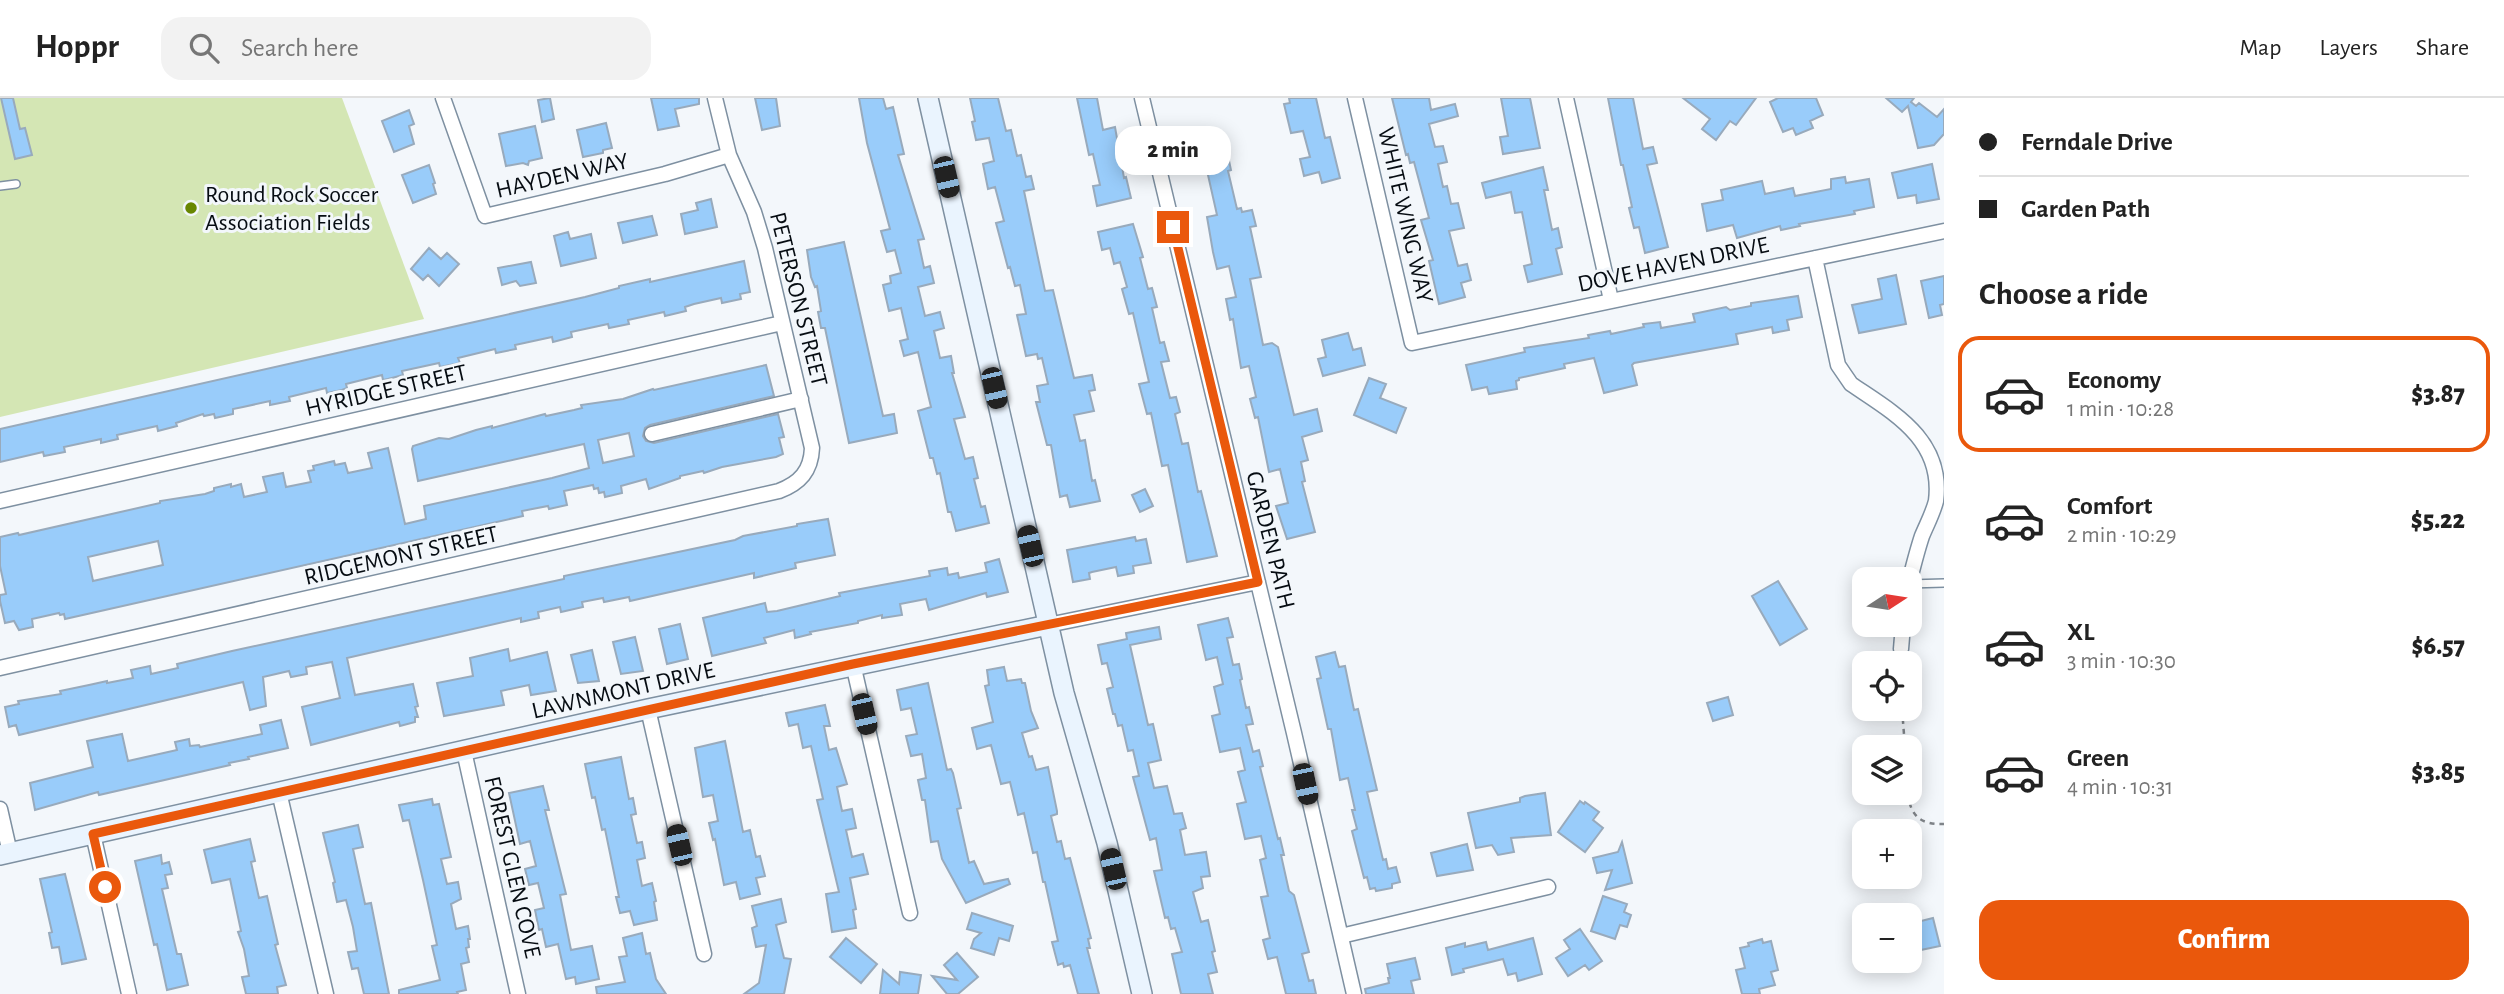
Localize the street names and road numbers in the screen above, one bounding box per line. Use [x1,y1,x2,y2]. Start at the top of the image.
street label: WHITE WING WAY [1373,125,1437,306]
street label: HAYDEN WAY [493,149,631,203]
street label: PETERSON STREET [765,210,831,389]
street label: DOVE HAVEN DRIVE [1576,233,1771,297]
street label: HYRIDGE STREET [303,361,470,421]
street label: GARDEN PATH [1241,469,1299,612]
street label: RIDGEMONT STREET [302,522,501,590]
street label: LAWNMONT DRIVE [529,658,717,724]
street label: FOREST GLEN COVE [479,774,545,961]

